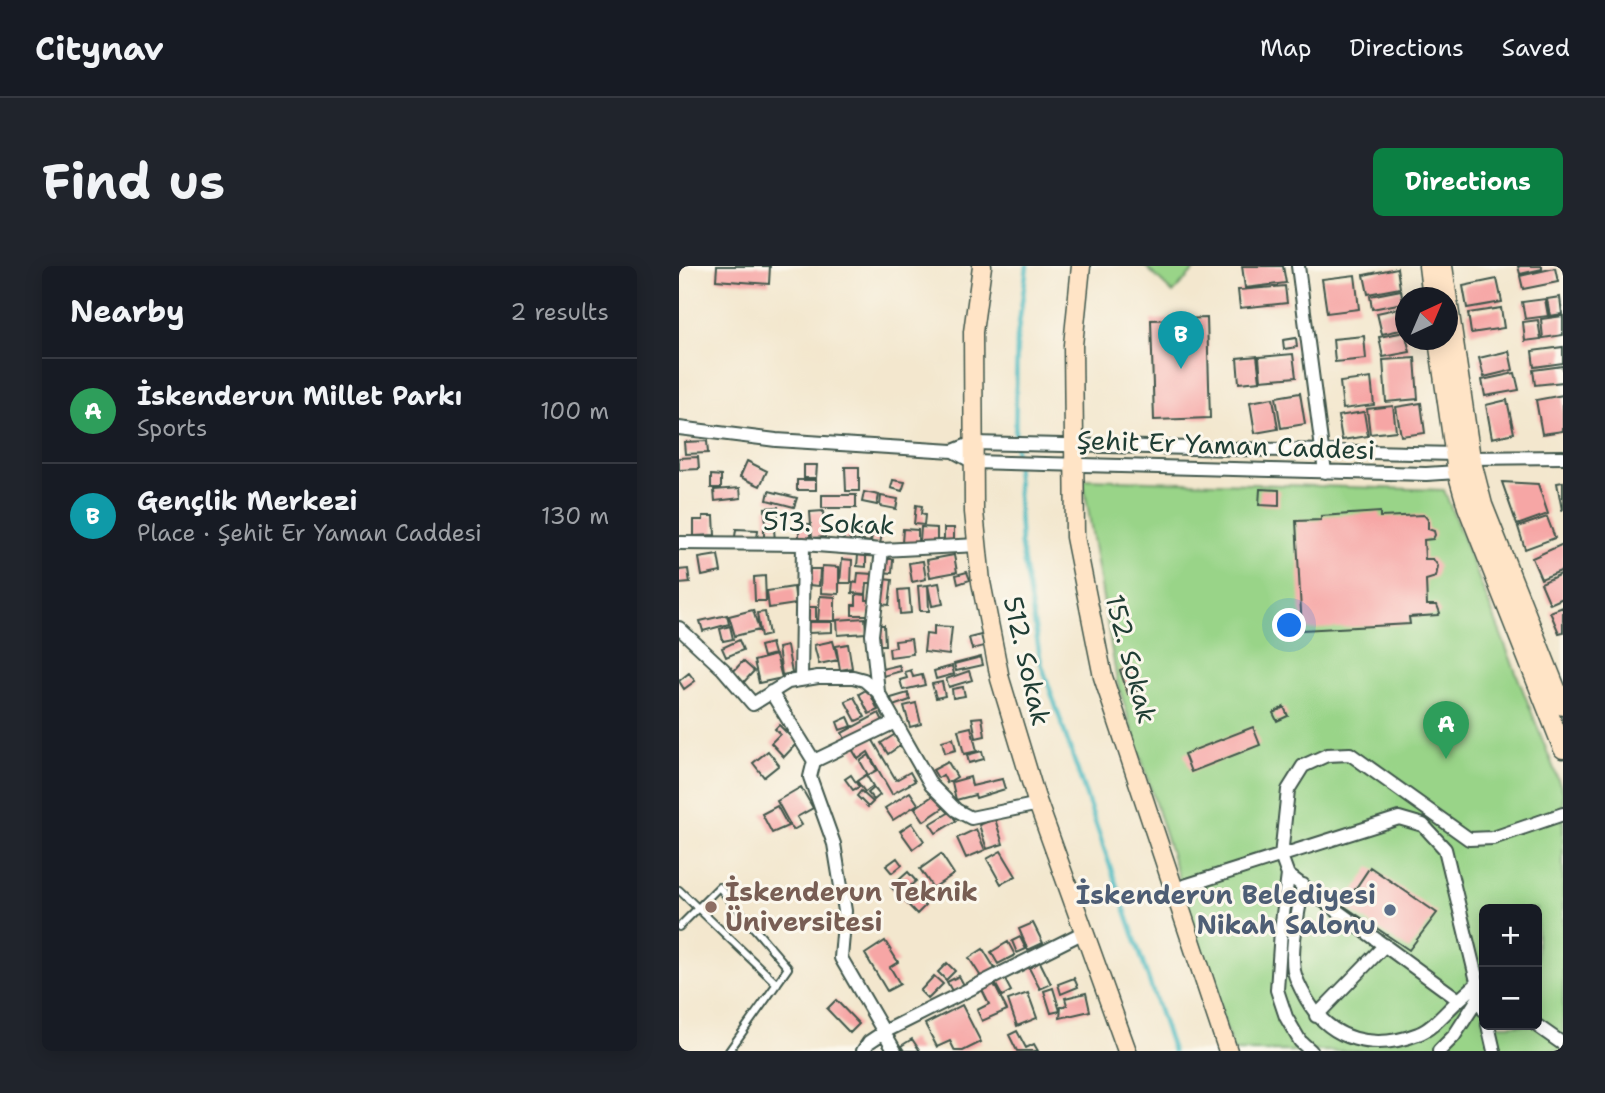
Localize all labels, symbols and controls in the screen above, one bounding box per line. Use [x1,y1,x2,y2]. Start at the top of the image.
text: Citynav [35,26,164,71]
text: Map [1260,32,1311,64]
text: Directions [1349,32,1464,64]
text: Saved [1502,32,1570,64]
button: Directions [1373,148,1563,216]
text: Find us [42,149,225,215]
north arrow [1395,287,1458,350]
text: Nearby [70,291,185,332]
text: 2 results [510,297,609,327]
pin: B [1158,311,1204,369]
text: İskenderun Millet Parkı [137,378,463,413]
text: A [84,396,102,426]
text: 100 m [540,396,609,426]
text: Sports [137,413,208,443]
street label: Şehit Er Yaman Caddesi [1076,422,1376,467]
text: Gençlik Merkezi [137,483,358,518]
text: B [86,501,100,531]
text: 130 m [541,501,609,531]
street label: 513. Sokak [763,503,895,542]
text: Place · Şehit Er Yaman Caddesi [137,518,482,548]
street label: 152. Sokak [1097,590,1166,727]
street label: 512. Sokak [996,593,1059,729]
your location [1272,608,1306,642]
pin: A [1423,701,1469,759]
place label: İskenderun Teknik Üniversitesi [725,874,978,939]
place label: İskenderun Belediyesi Nikah Salonu [1076,877,1376,942]
marker: İskenderun Teknik Üniversitesi [703,899,719,915]
marker: İskenderun Belediyesi Nikah Salonu [1382,902,1398,918]
map controls [1479,904,1542,1030]
button: + [1479,904,1542,967]
button: − [1479,967,1542,1030]

